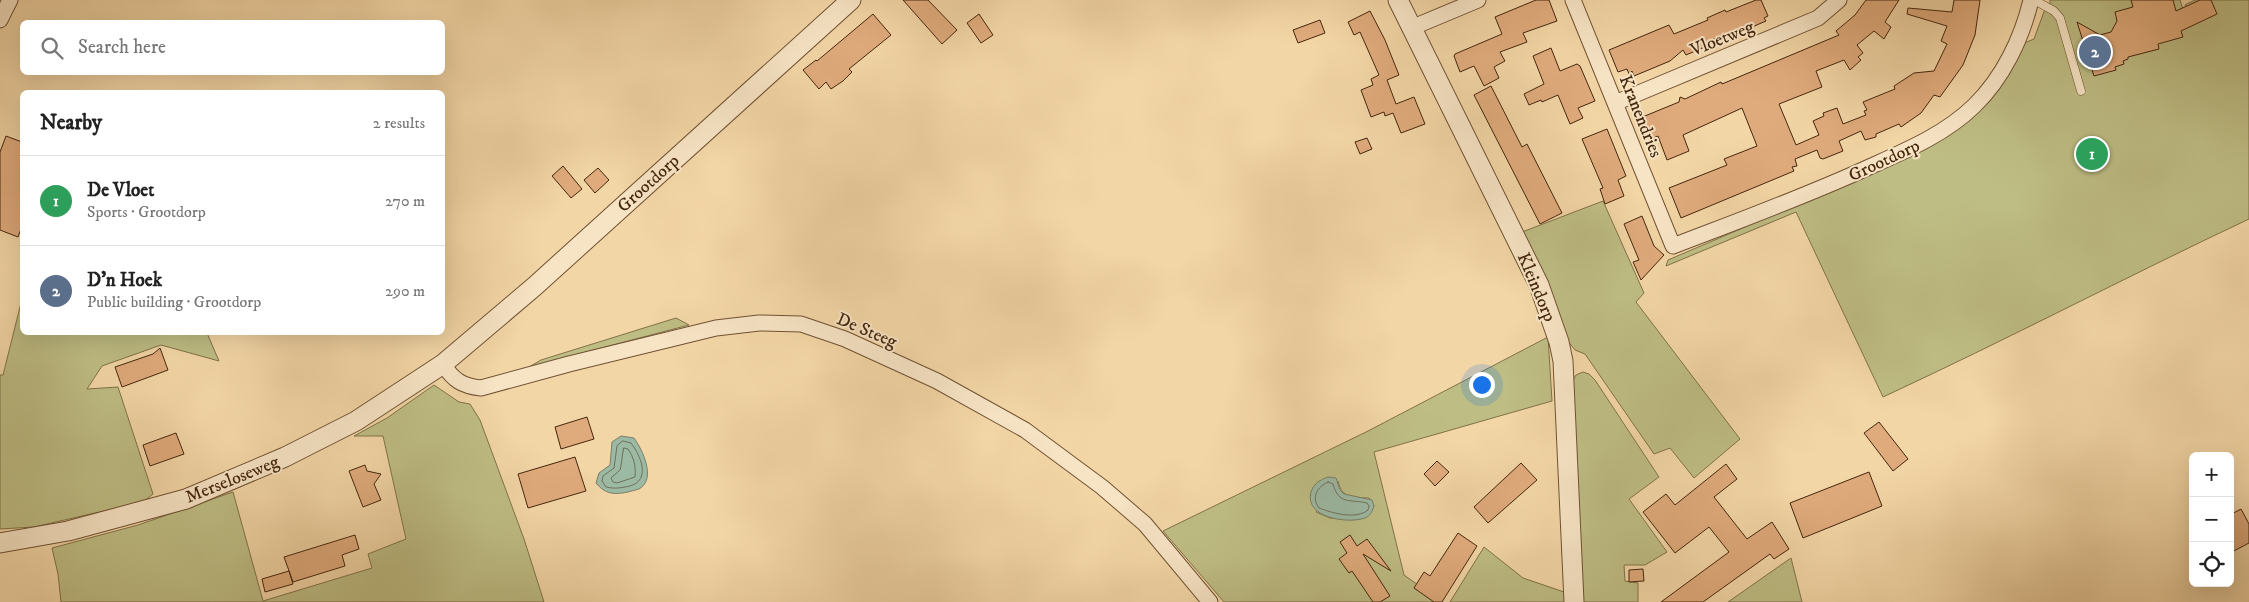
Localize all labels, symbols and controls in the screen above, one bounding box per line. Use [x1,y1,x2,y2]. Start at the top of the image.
street label: Vloetweg [1686,16,1758,62]
search box [20,20,445,75]
pin: 2 [2079,33,2111,71]
icon: search [38,34,66,62]
text: Search here [78,36,166,59]
street label: Kranendries [1614,72,1667,161]
text: Nearby [40,110,102,136]
text: 2 results [373,113,425,133]
street label: Grootdorp [1845,135,1923,187]
pin: 1 [2076,135,2108,173]
street label: Grootdorp [613,150,684,217]
text: De Vloet [87,179,154,202]
text: 1 [53,191,59,211]
text: 270 m [385,191,425,211]
text: Sports · Grootdorp [87,202,206,222]
street label: Kleindorp [1512,250,1560,325]
text: D'n Hoek [87,269,162,292]
text: 2 [52,281,60,301]
text: 290 m [385,281,425,301]
text: Public building · Grootdorp [87,292,261,312]
street label: De Steeg [833,308,900,354]
your location [1469,372,1495,398]
street label: Merseloseweg [182,451,283,509]
map controls [2189,452,2234,587]
button: + [2189,452,2234,497]
button: − [2189,497,2234,542]
button: locate [2189,542,2234,587]

